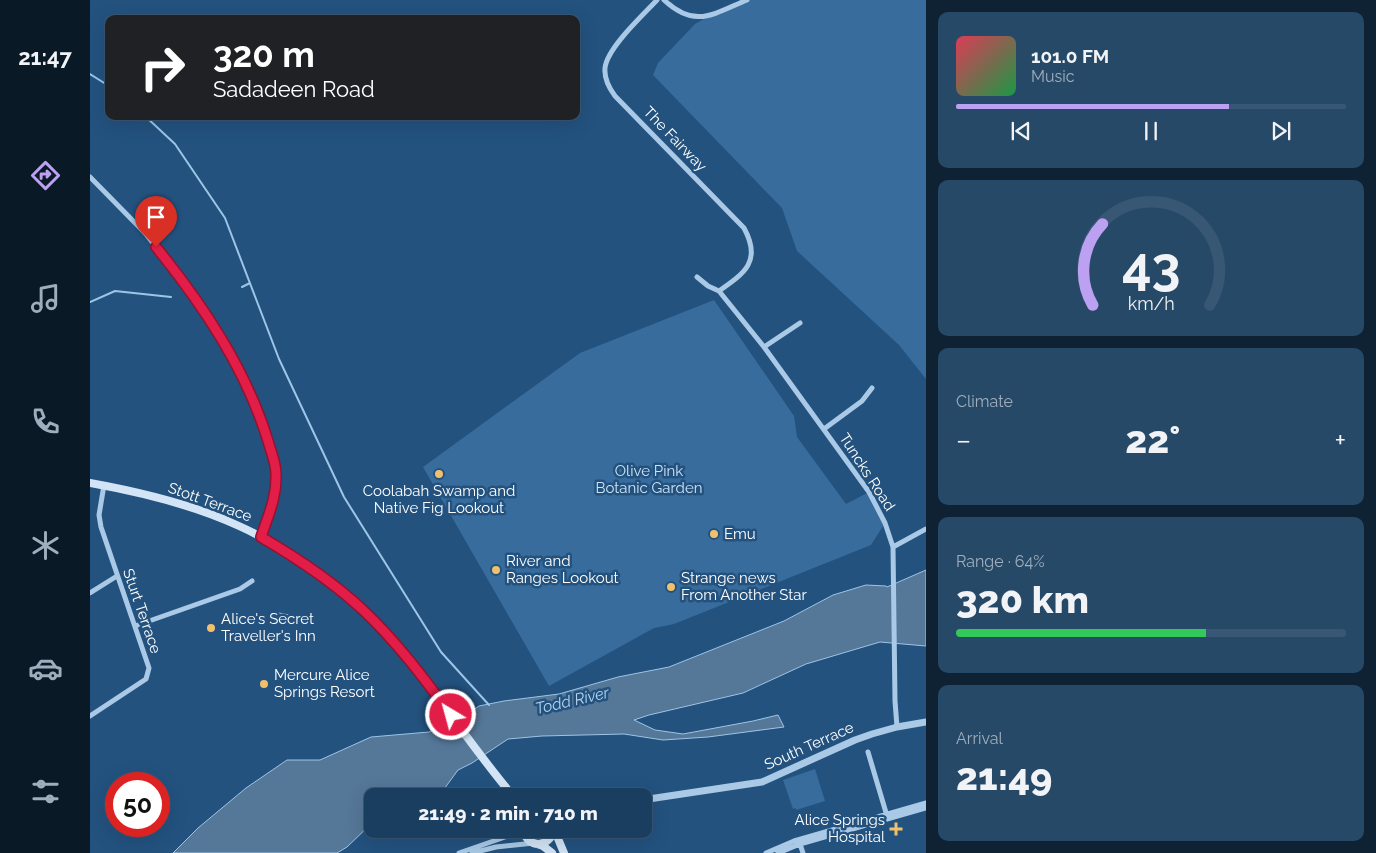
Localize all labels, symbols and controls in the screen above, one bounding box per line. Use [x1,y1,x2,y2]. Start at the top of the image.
text: 320 m [213,34,315,75]
icon: right [130,35,195,100]
text: 21:47 [18,44,72,70]
text: 101.0 FM [1031,45,1109,67]
text: Music [1031,67,1075,86]
text: Sadadeen Road [213,76,375,102]
street label: The Fairway [640,103,710,175]
icon: previous [1007,117,1035,145]
icon: pause [1137,117,1165,145]
icon: next [1267,117,1295,145]
icon: directions [28,158,63,193]
pin [135,196,177,247]
icon: arrive [142,203,170,231]
text: 43 [1122,235,1180,296]
icon: music [28,281,63,316]
text: km/h [1127,293,1175,314]
text: Climate [956,392,1013,411]
icon: phone [28,404,63,439]
text: 22° [1125,417,1180,462]
text: − [956,424,971,457]
text: + [1334,424,1346,457]
street label: Tuncks Road [835,430,899,514]
park label: Olive Pink Botanic Garden [596,462,702,497]
marker: Coolabah Swamp and Native Fig Lookout [433,468,445,480]
street label: Stott Terrace [166,478,255,526]
place label: Coolabah Swamp and Native Fig Lookout [363,482,515,517]
place label: Emu [724,525,756,543]
icon: climate [28,528,63,563]
marker: Emu [708,528,720,540]
place label: River and Ranges Lookout [506,552,619,587]
text: Range · 64% [956,552,1045,571]
marker: River and Ranges Lookout [490,564,502,576]
street label: Sturt Terrace [119,566,165,656]
place label: Strange news From Another Star [681,569,808,604]
text: 320 km [956,577,1089,622]
marker: Strange news From Another Star [665,581,677,593]
place label: Alice's Secret Traveller's Inn [221,610,316,645]
marker: Alice's Secret Traveller's Inn [205,622,217,634]
icon: car [28,651,63,686]
place label: Mercure Alice Springs Resort [274,666,375,701]
marker: Mercure Alice Springs Resort [258,678,270,690]
water label: Todd River [533,683,611,718]
position arrow [424,688,476,740]
street label: South Terrace [761,718,857,774]
text: Arrival [956,729,1003,748]
text: 21:49 [956,754,1052,799]
speed limit sign: 50 [105,772,170,837]
icon: filters [28,774,63,809]
text: 21:49 · 2 min · 710 m [418,802,598,824]
place label: Alice Springs Hospital [795,811,886,846]
marker: Alice Springs Hospital [889,822,903,836]

